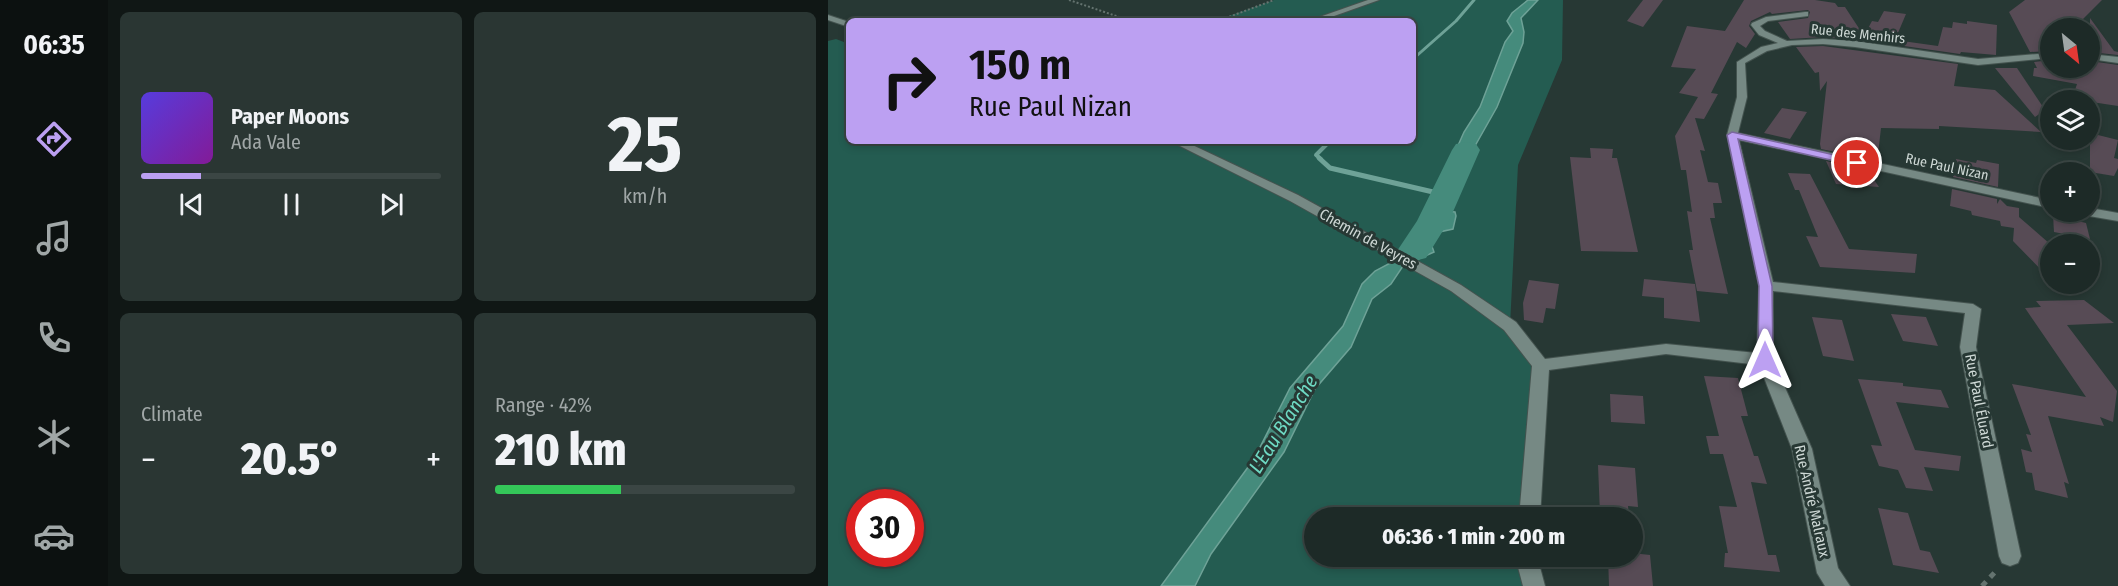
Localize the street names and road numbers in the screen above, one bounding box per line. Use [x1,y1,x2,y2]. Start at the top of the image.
street label: Rue des Menhirs [1810,21,1906,47]
street label: Rue Paul Nizan [1904,150,1990,184]
street label: Chemin de Veyres [1316,205,1420,273]
street label: Rue Paul Éluard [1961,352,1997,450]
street label: Rue André Malraux [1790,443,1834,559]

